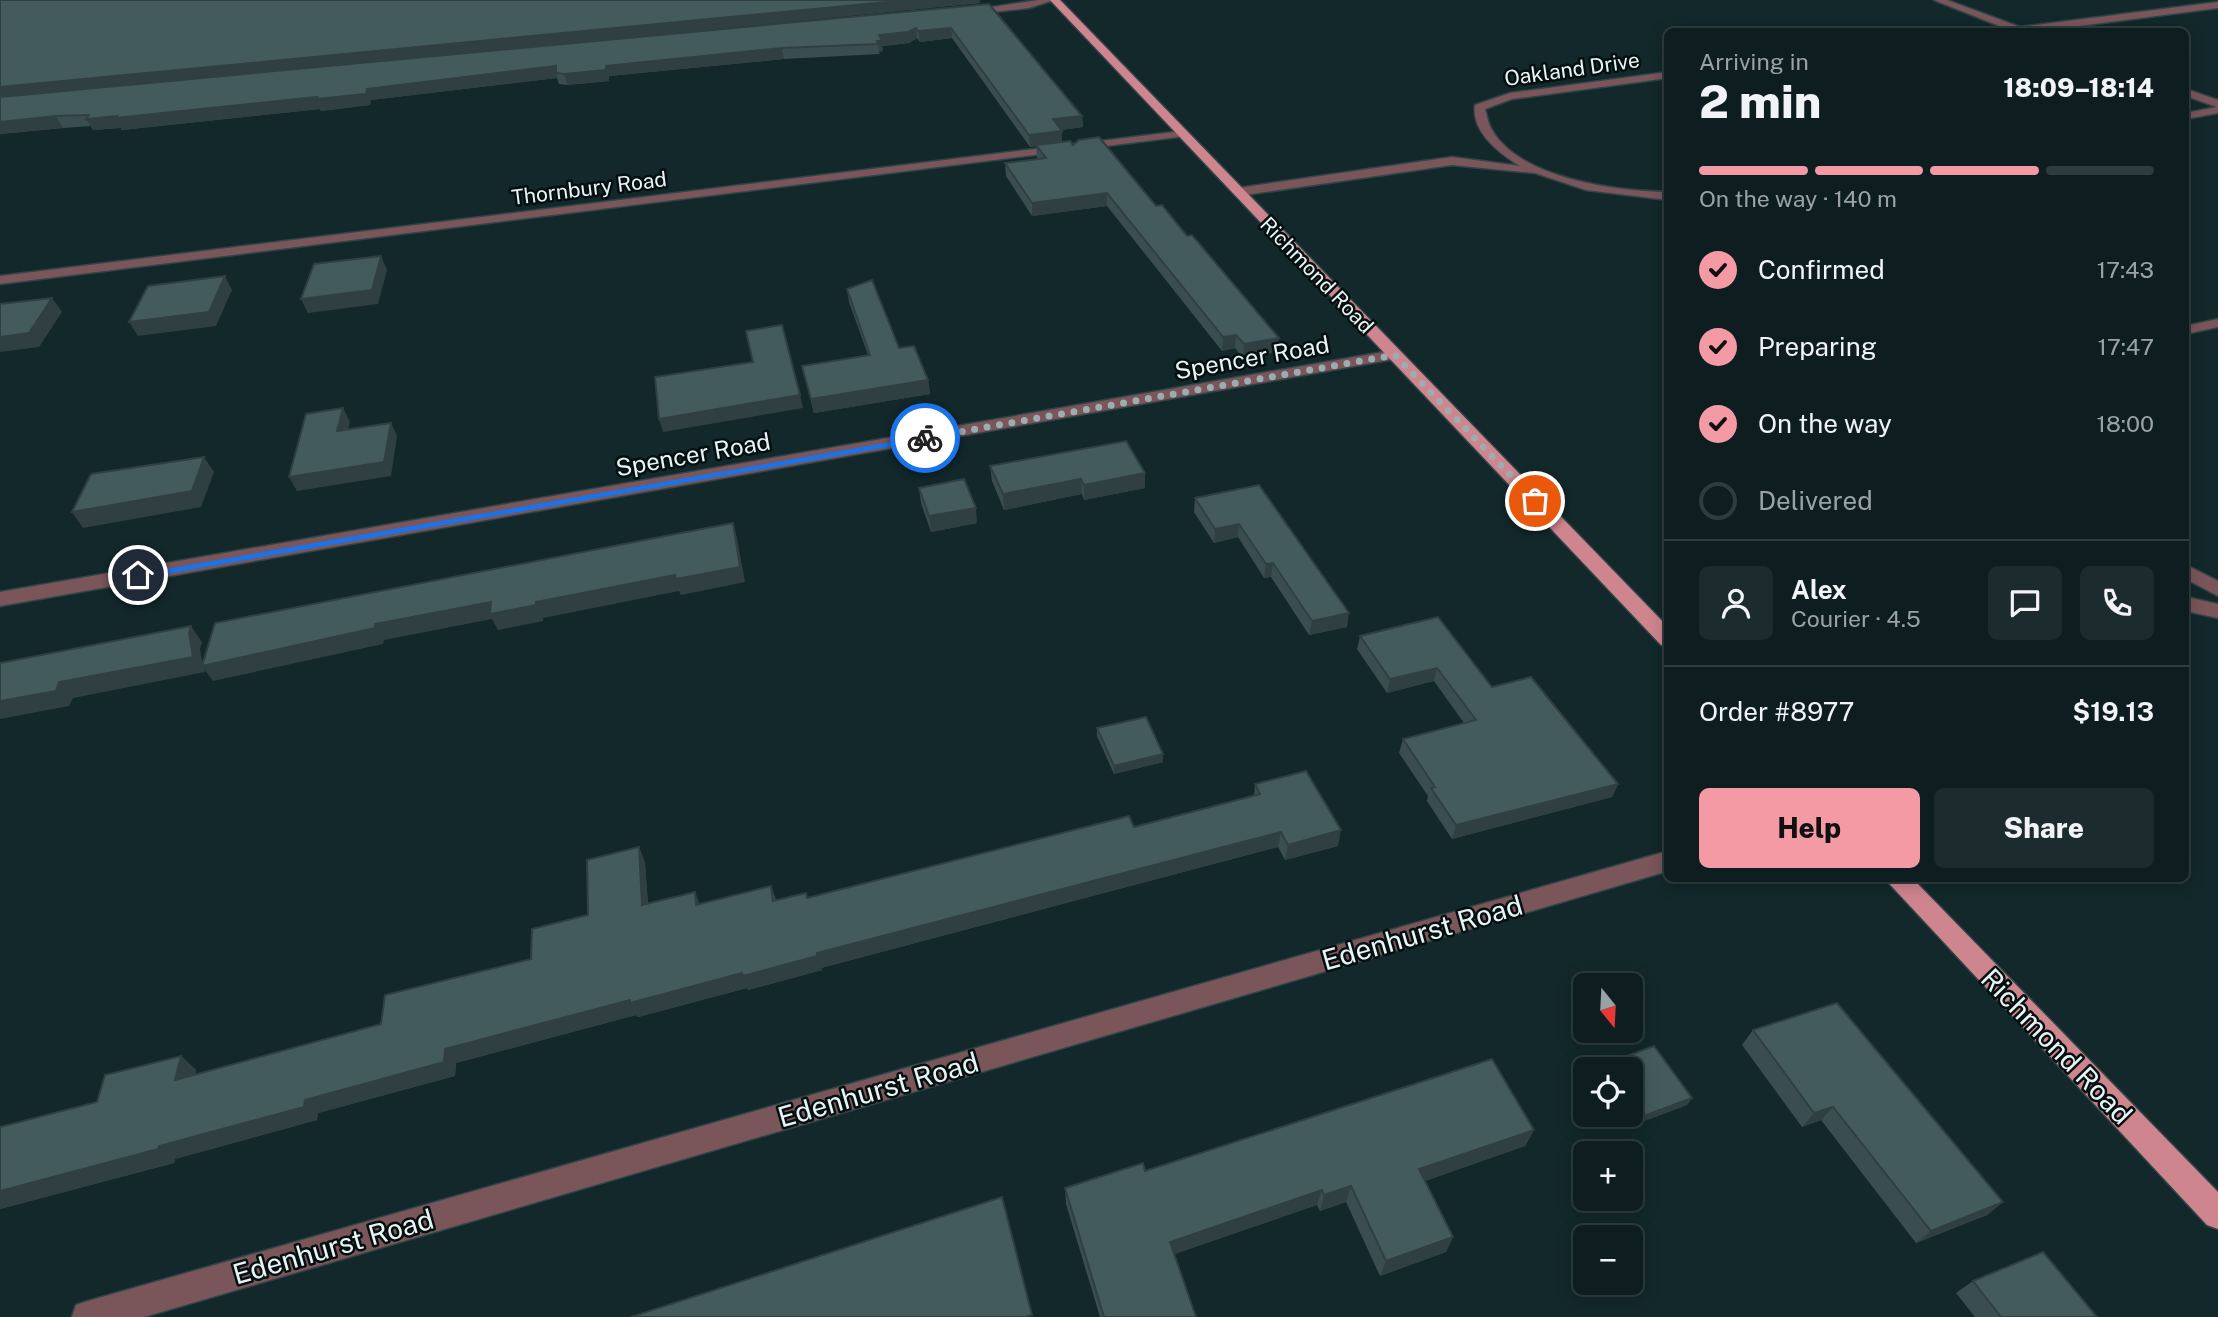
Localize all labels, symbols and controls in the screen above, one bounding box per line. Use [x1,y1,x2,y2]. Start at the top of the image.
street label: Oakland Drive [1503,47,1641,91]
text: Arriving in [1699,48,1809,75]
text: 18:09–18:14 [2003,72,2154,103]
text: 2 min [1699,74,1821,128]
street label: Thornbury Road [510,166,668,210]
text: On the way · 140 m [1699,185,1897,212]
street label: Richmond Road [1255,212,1379,338]
icon: check [1699,251,1737,289]
text: Confirmed [1758,254,1885,285]
text: 17:43 [2097,256,2154,283]
icon: check [1699,328,1737,366]
street label: Spencer Road [1173,330,1331,384]
text: Preparing [1758,331,1877,362]
text: 17:47 [2098,333,2154,360]
courier [890,403,960,473]
icon: check [1699,405,1737,443]
text: On the way [1758,408,1892,439]
text: 18:00 [2097,410,2154,437]
icon: bike [906,419,944,457]
street label: Spencer Road [614,427,772,481]
pin [1505,471,1565,531]
icon: bag [1516,482,1554,520]
text: Delivered [1758,485,1873,516]
pin [108,545,168,605]
icon: home [119,556,157,594]
button: person [1699,566,1773,640]
button: chat [1988,566,2062,640]
button: phone [2080,566,2154,640]
text: Alex [1791,574,1847,605]
text: Courier · 4.5 [1791,605,1921,632]
text: Order #8977 [1699,696,1854,727]
text: $19.13 [2073,696,2154,727]
button: Help [1699,788,1920,868]
button: Share [1934,788,2154,868]
street label: Edenhurst Road [1318,888,1526,976]
street label: Richmond Road [1975,962,2139,1130]
north arrow [1573,973,1643,1043]
map controls [1573,973,1643,1295]
street label: Edenhurst Road [774,1045,982,1133]
button: locate [1573,1057,1643,1127]
button: + [1573,1141,1643,1211]
street label: Edenhurst Road [229,1202,437,1290]
button: − [1573,1225,1643,1295]

